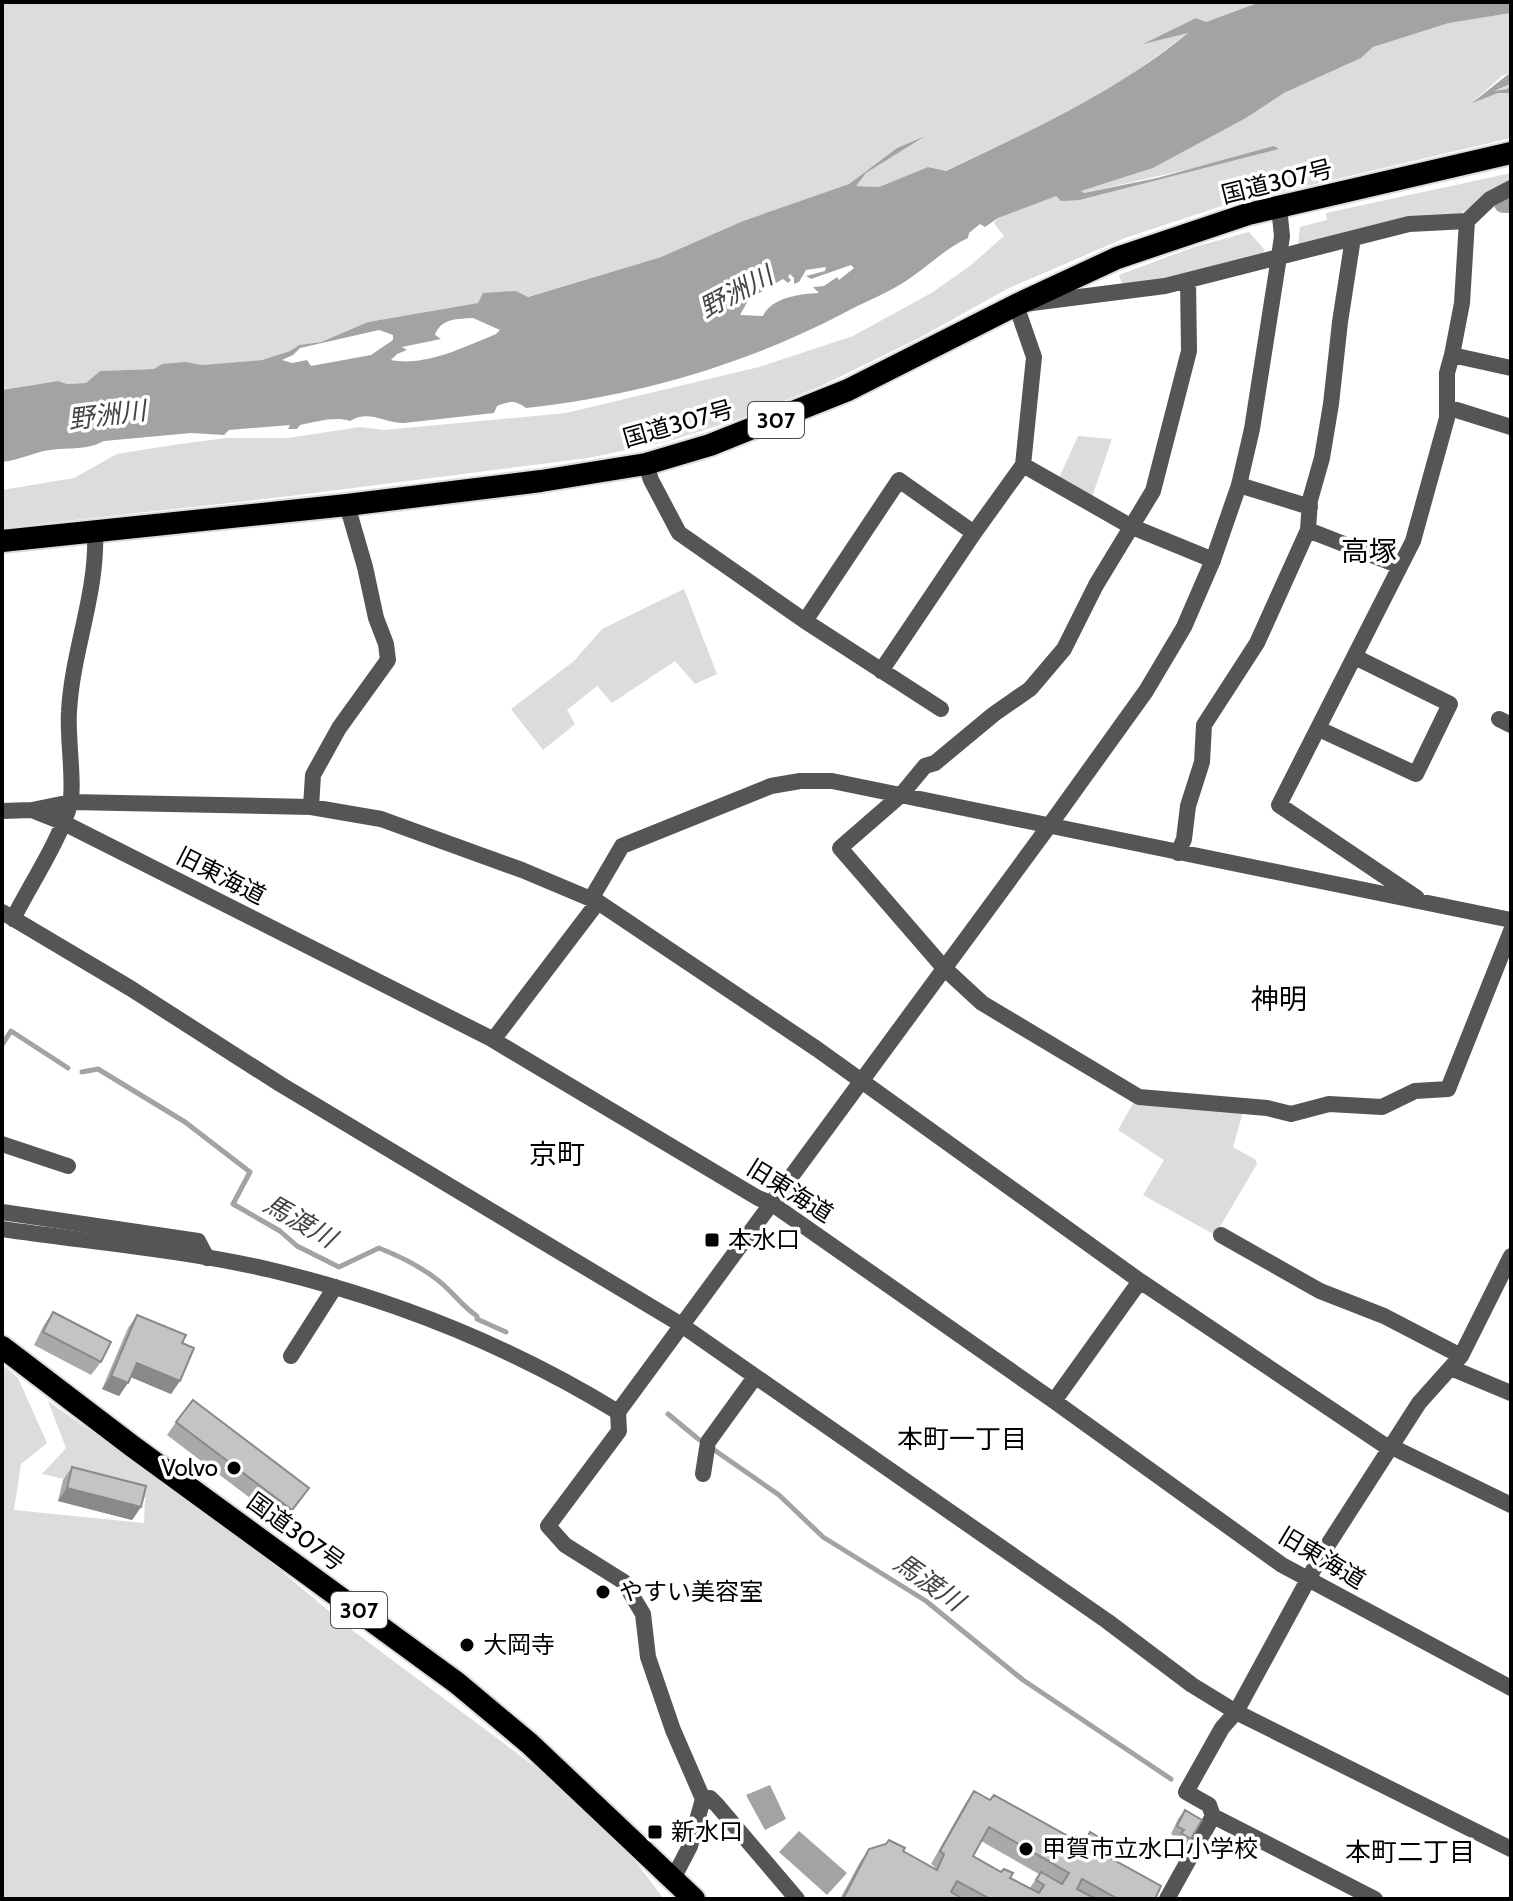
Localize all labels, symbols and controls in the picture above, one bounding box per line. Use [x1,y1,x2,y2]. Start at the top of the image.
street label: 国道307号 [1218,154,1335,209]
water label: 野洲川 [694,258,781,324]
water label: 野洲川 [66,394,151,436]
street label: 国道307号 [619,394,736,453]
road number: 307 [748,402,804,438]
district label: 高塚 [1341,534,1397,568]
street label: 旧東海道 [172,841,271,910]
district label: 神明 [1251,982,1307,1016]
district label: 京町 [529,1137,585,1171]
street label: 旧東海道 [742,1153,839,1228]
water label: 馬渡川 [258,1188,344,1256]
place label: 本水口 [728,1225,800,1254]
marker: 本水口 [703,1231,721,1249]
district label: 本町一丁目 [897,1423,1027,1455]
place label: Volvo [161,1453,218,1482]
marker: Volvo [225,1459,243,1477]
street label: 国道307号 [242,1486,351,1577]
street label: 旧東海道 [1274,1520,1371,1595]
water label: 馬渡川 [888,1547,973,1619]
place label: やすい美容室 [619,1577,763,1606]
marker: やすい美容室 [594,1583,612,1601]
road number: 307 [331,1592,387,1628]
place label: 大岡寺 [483,1630,555,1659]
marker: 大岡寺 [458,1636,476,1654]
place label: 新水口 [671,1817,743,1846]
marker: 新水口 [646,1823,664,1841]
place label: 甲賀市立水口小学校 [1042,1834,1258,1863]
district label: 本町二丁目 [1345,1836,1475,1868]
marker: 甲賀市立水口小学校 [1017,1840,1035,1858]

